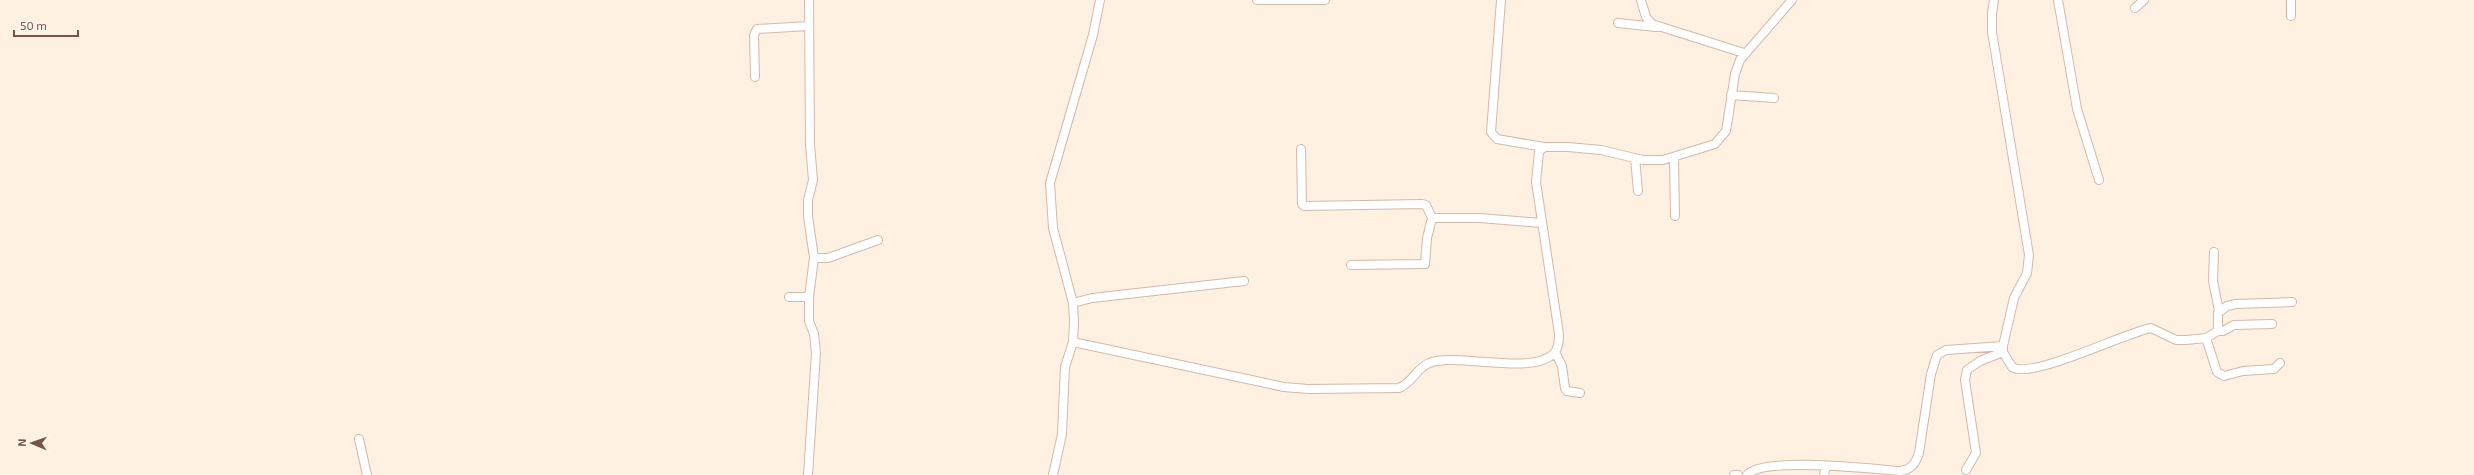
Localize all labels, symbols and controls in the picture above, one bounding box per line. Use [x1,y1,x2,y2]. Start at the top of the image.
scale bar [14,12,78,38]
text: 50 m [20,18,47,32]
north arrow [12,423,52,463]
text: N [15,438,28,447]

